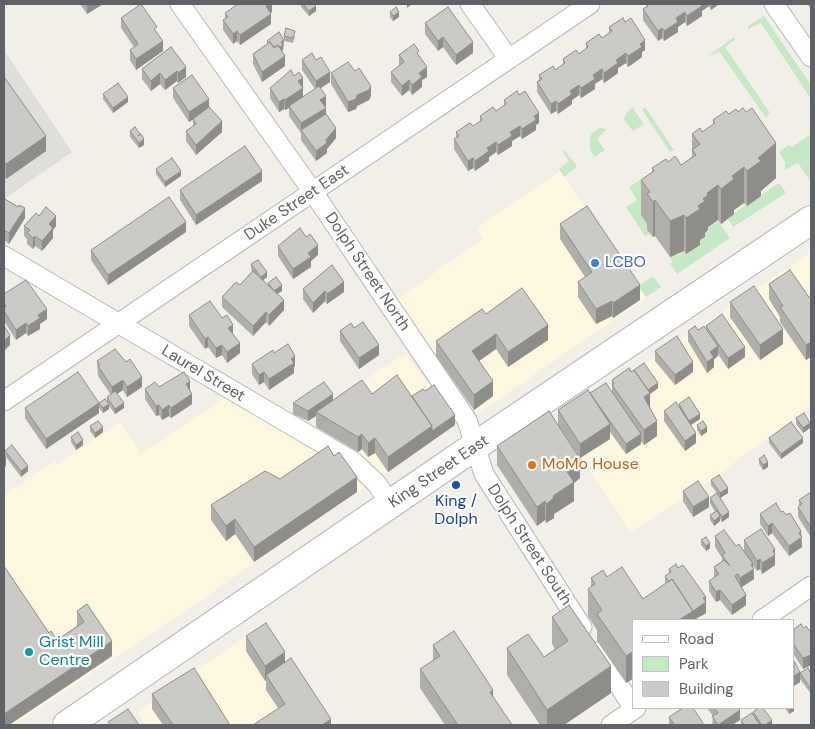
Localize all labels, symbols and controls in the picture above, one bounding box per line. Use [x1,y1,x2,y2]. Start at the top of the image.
street label: Duke Street East [241,161,353,245]
street label: Dolph Street North [320,209,414,335]
place label: LCBO [605,253,646,273]
marker: LCBO [589,257,601,269]
street label: Laurel Street [158,342,248,406]
street label: King Street East [385,431,493,513]
place label: MoMo House [542,455,639,475]
marker: MoMo House [526,459,538,471]
marker: King / Dolph [450,479,462,491]
street label: Dolph Street South [483,481,575,609]
place label: King / Dolph [434,492,478,530]
legend [632,619,795,709]
text: Road [679,629,714,649]
place label: Grist Mill Centre [39,633,104,671]
marker: Grist Mill Centre [23,646,35,658]
text: Park [679,654,709,674]
text: Building [679,679,734,699]

